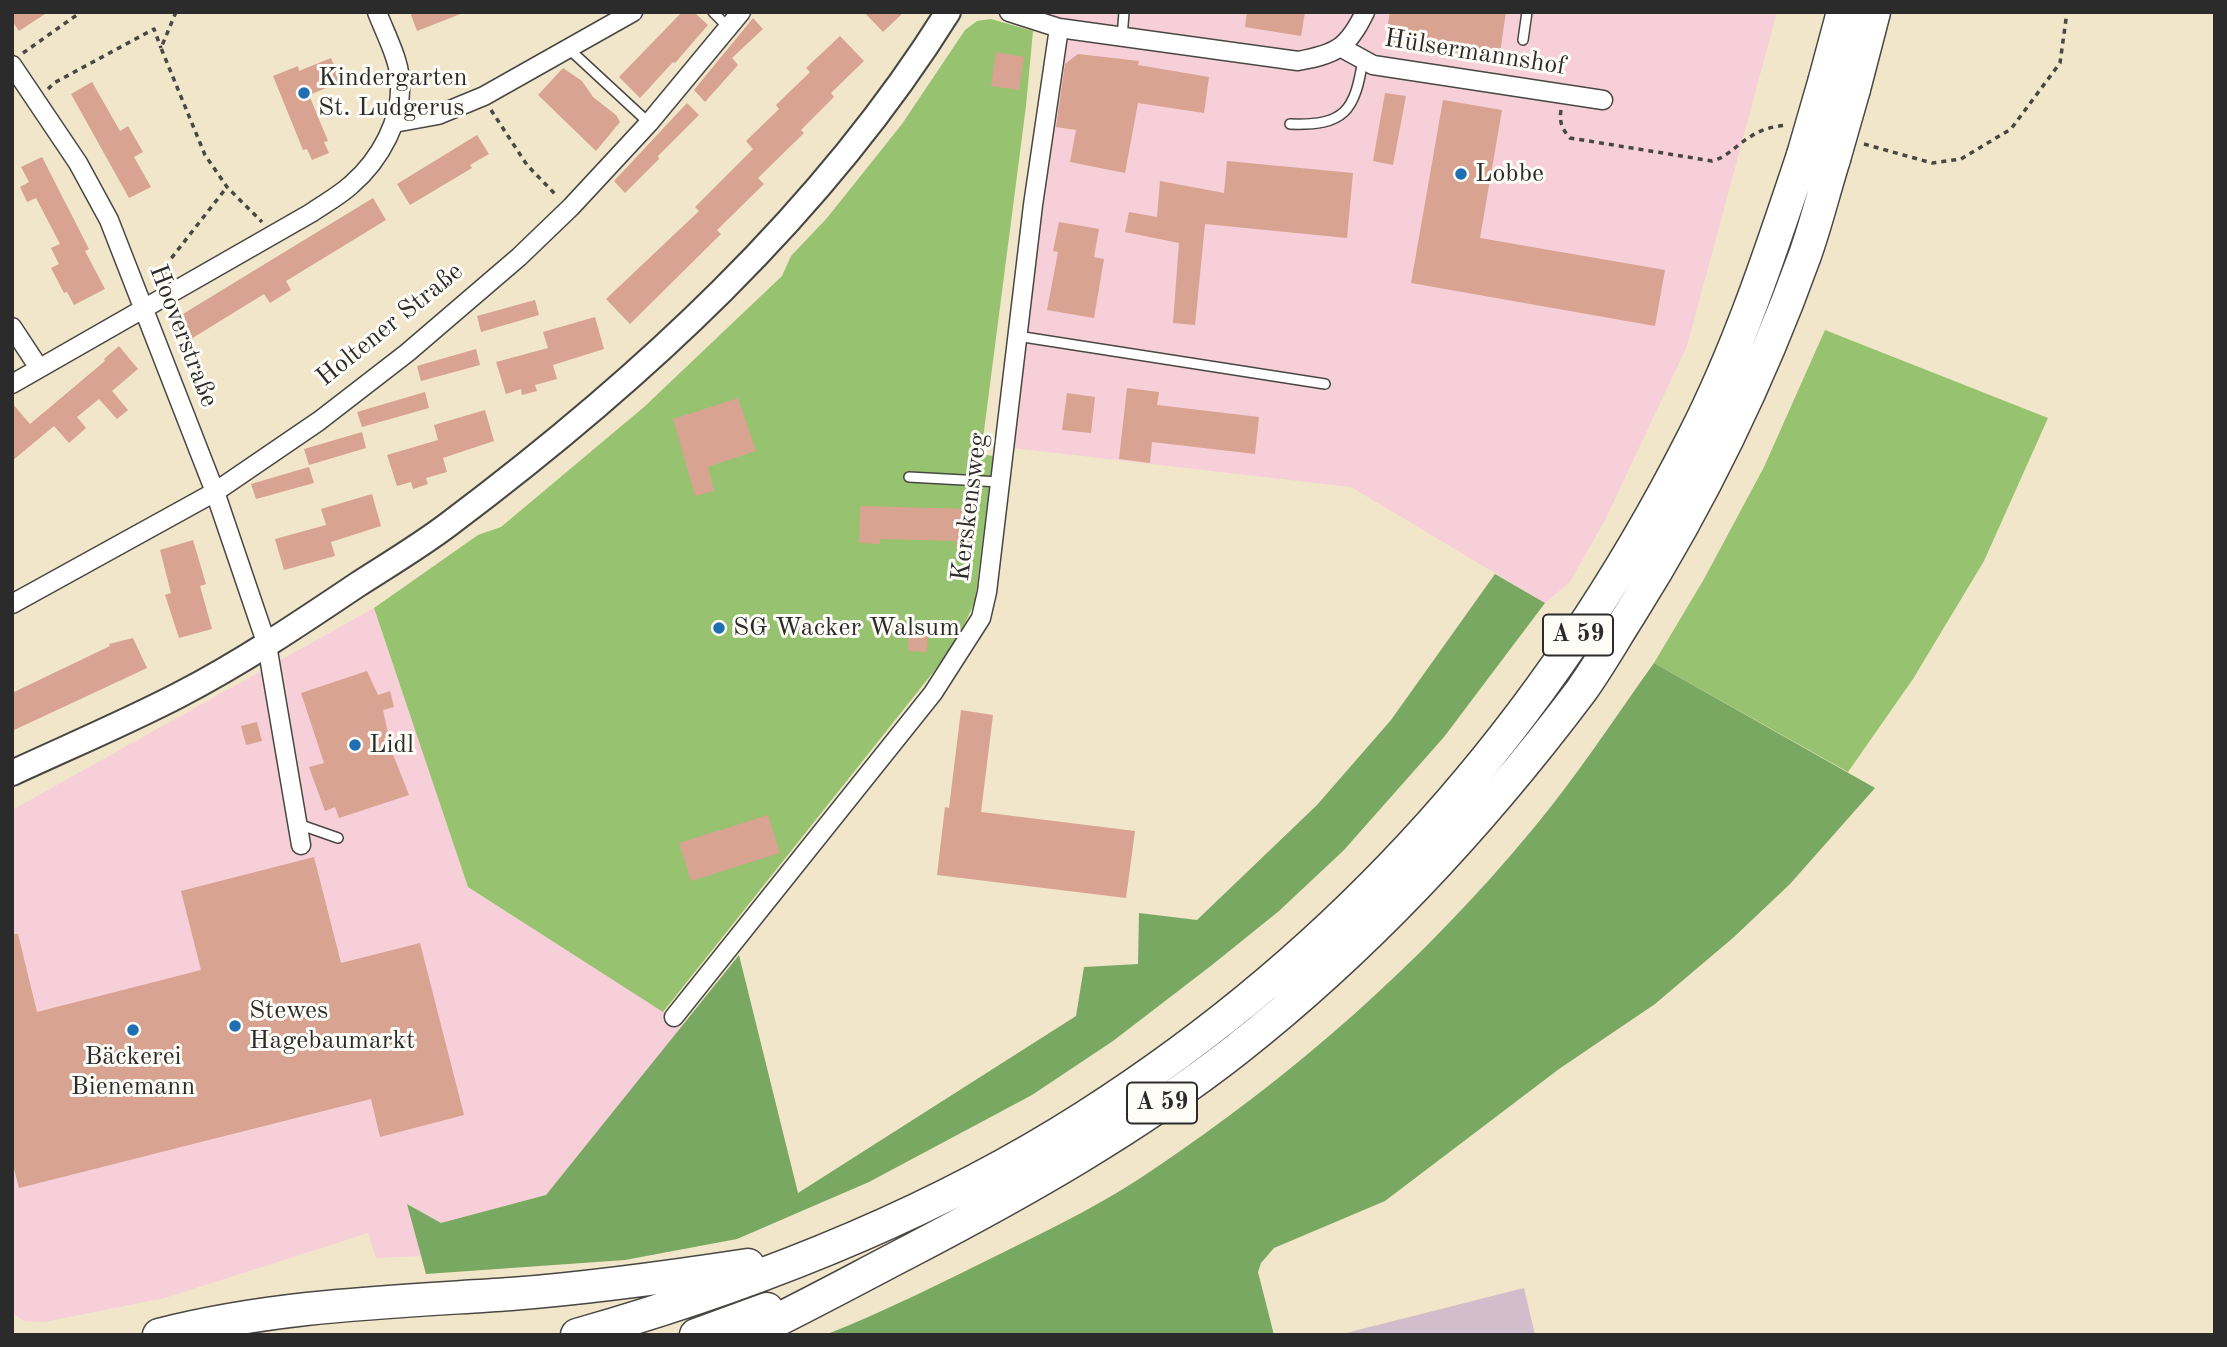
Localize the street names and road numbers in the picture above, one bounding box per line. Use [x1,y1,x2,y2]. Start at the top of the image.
street label: Hülsermannshof [1382,23,1568,83]
street label: Holtener Straße [310,256,470,394]
street label: Hooverstraße [142,260,224,412]
street label: Kerskensweg [945,431,995,583]
road number: A 59 [1543,614,1613,656]
road number: A 59 [1127,1083,1197,1124]

